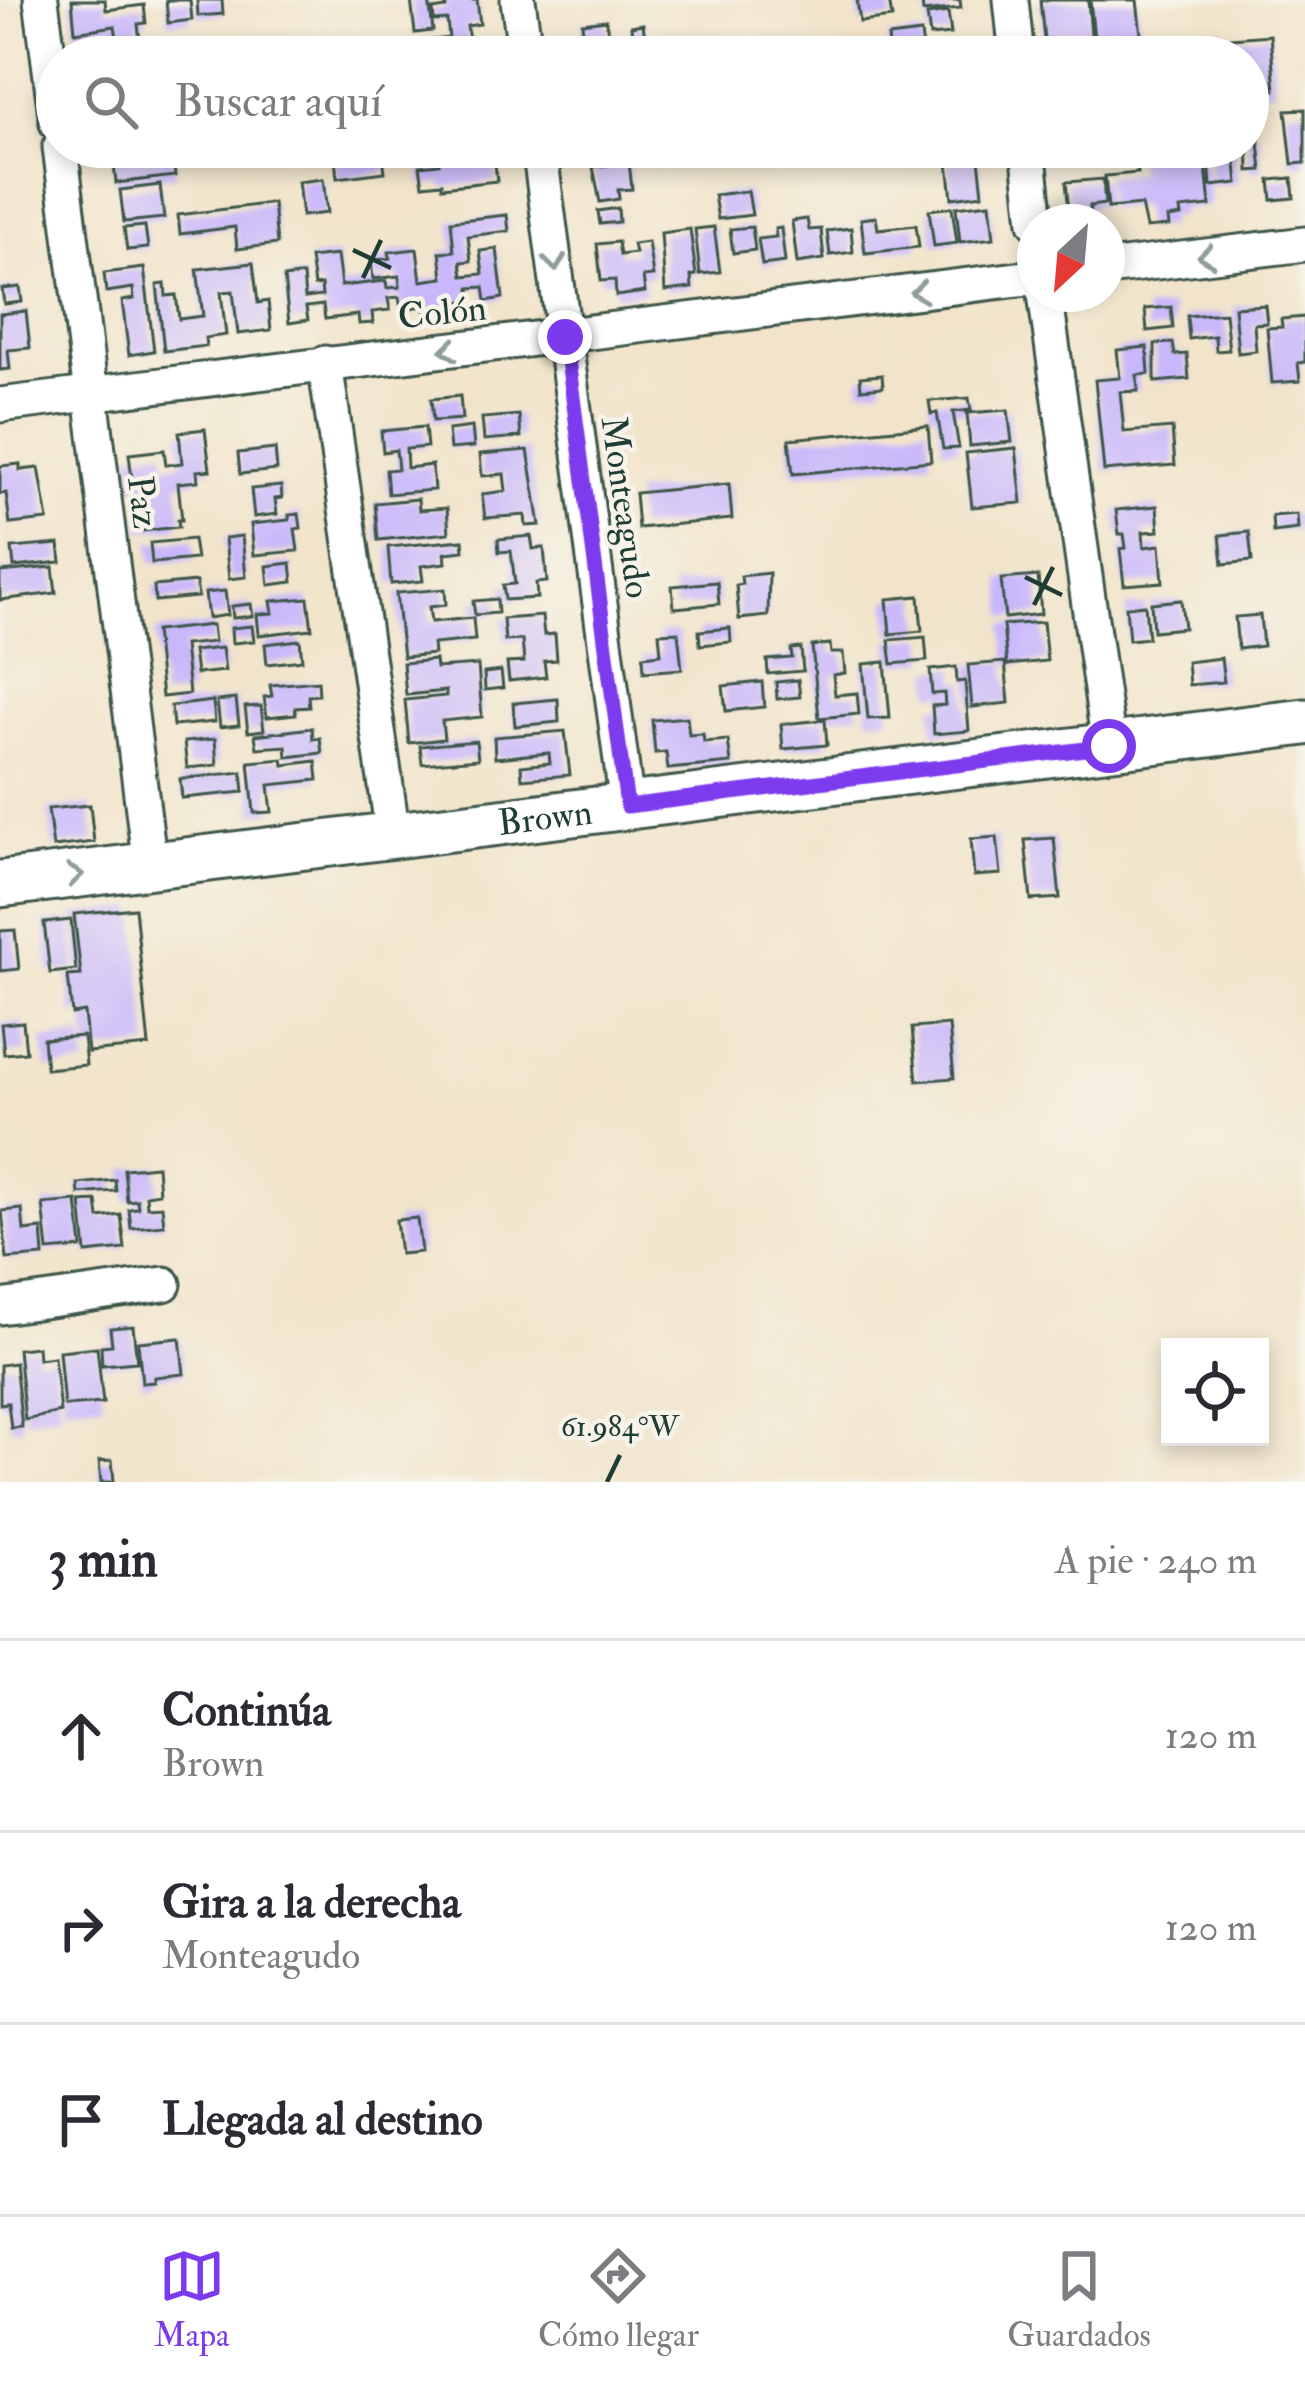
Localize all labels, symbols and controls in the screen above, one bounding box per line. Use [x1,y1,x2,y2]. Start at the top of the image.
search box [36,36,1269,168]
icon: search [78,69,144,135]
text: Buscar aquí [174,74,382,130]
north arrow [1017,204,1125,312]
one-way arrow [1196,242,1216,268]
one-way arrow [541,253,567,273]
one-way arrow [909,278,929,304]
street label: Colón [396,285,489,339]
route end [538,310,592,364]
one-way arrow [439,336,459,362]
street label: Monteagudo [590,413,661,601]
street label: Paz [117,473,168,531]
route start [1082,719,1136,773]
street label: Brown [495,790,595,846]
one-way arrow [65,863,85,889]
map controls [1161,1338,1269,1446]
button: locate [1161,1338,1269,1446]
text: 61.984°W [561,1408,681,1445]
text: 3 min [48,1528,158,1592]
text: A pie · 240 m [1055,1536,1257,1585]
text: Continúa [162,1683,331,1739]
icon: ahead [48,1703,114,1769]
text: 120 m [1165,1711,1257,1760]
text: Brown [162,1739,264,1788]
text: Gira a la derecha [162,1875,461,1931]
icon: right [48,1895,114,1961]
text: 120 m [1165,1903,1257,1952]
text: Monteagudo [162,1931,360,1980]
icon: arrive [48,2087,114,2153]
text: Llegada al destino [162,2092,483,2148]
tab: Mapa [154,2243,230,2356]
tab: Cómo llegar [538,2243,699,2356]
tab: Guardados [1007,2243,1151,2356]

